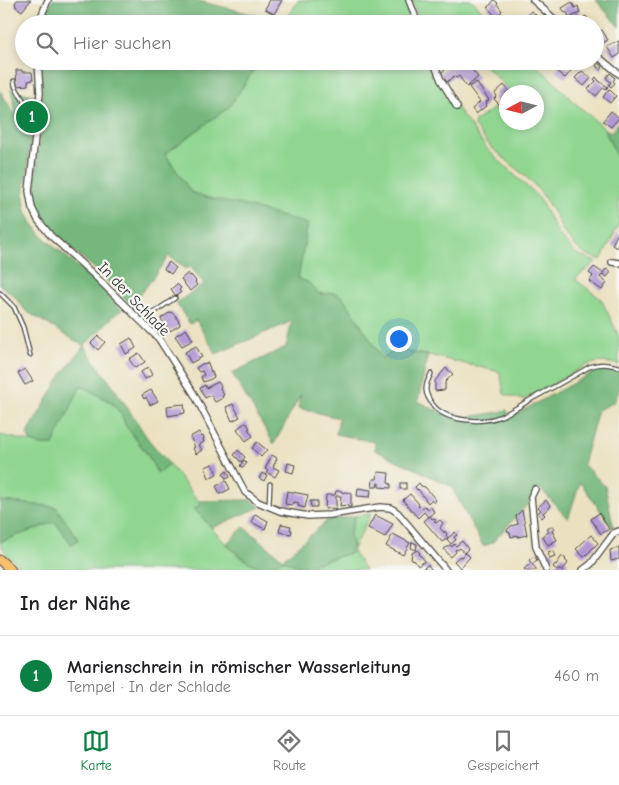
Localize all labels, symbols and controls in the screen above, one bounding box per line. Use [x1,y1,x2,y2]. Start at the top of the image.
search box [15,15,604,70]
icon: search [33,29,61,57]
text: Hier suchen [73,32,171,54]
north arrow [499,85,544,130]
pin: 1 [16,98,48,136]
street label: In der Schlade [94,258,174,340]
your location [386,326,412,352]
text: In der Nähe [20,591,130,615]
text: Marienschrein in römischer Wasserleitung [67,656,411,678]
text: 1 [33,667,39,685]
text: 460 m [554,667,599,685]
text: Tempel · In der Schlade [67,678,231,696]
tab: Karte [81,727,112,774]
tab: Route [273,727,306,774]
tab: Gespeichert [467,727,538,774]

